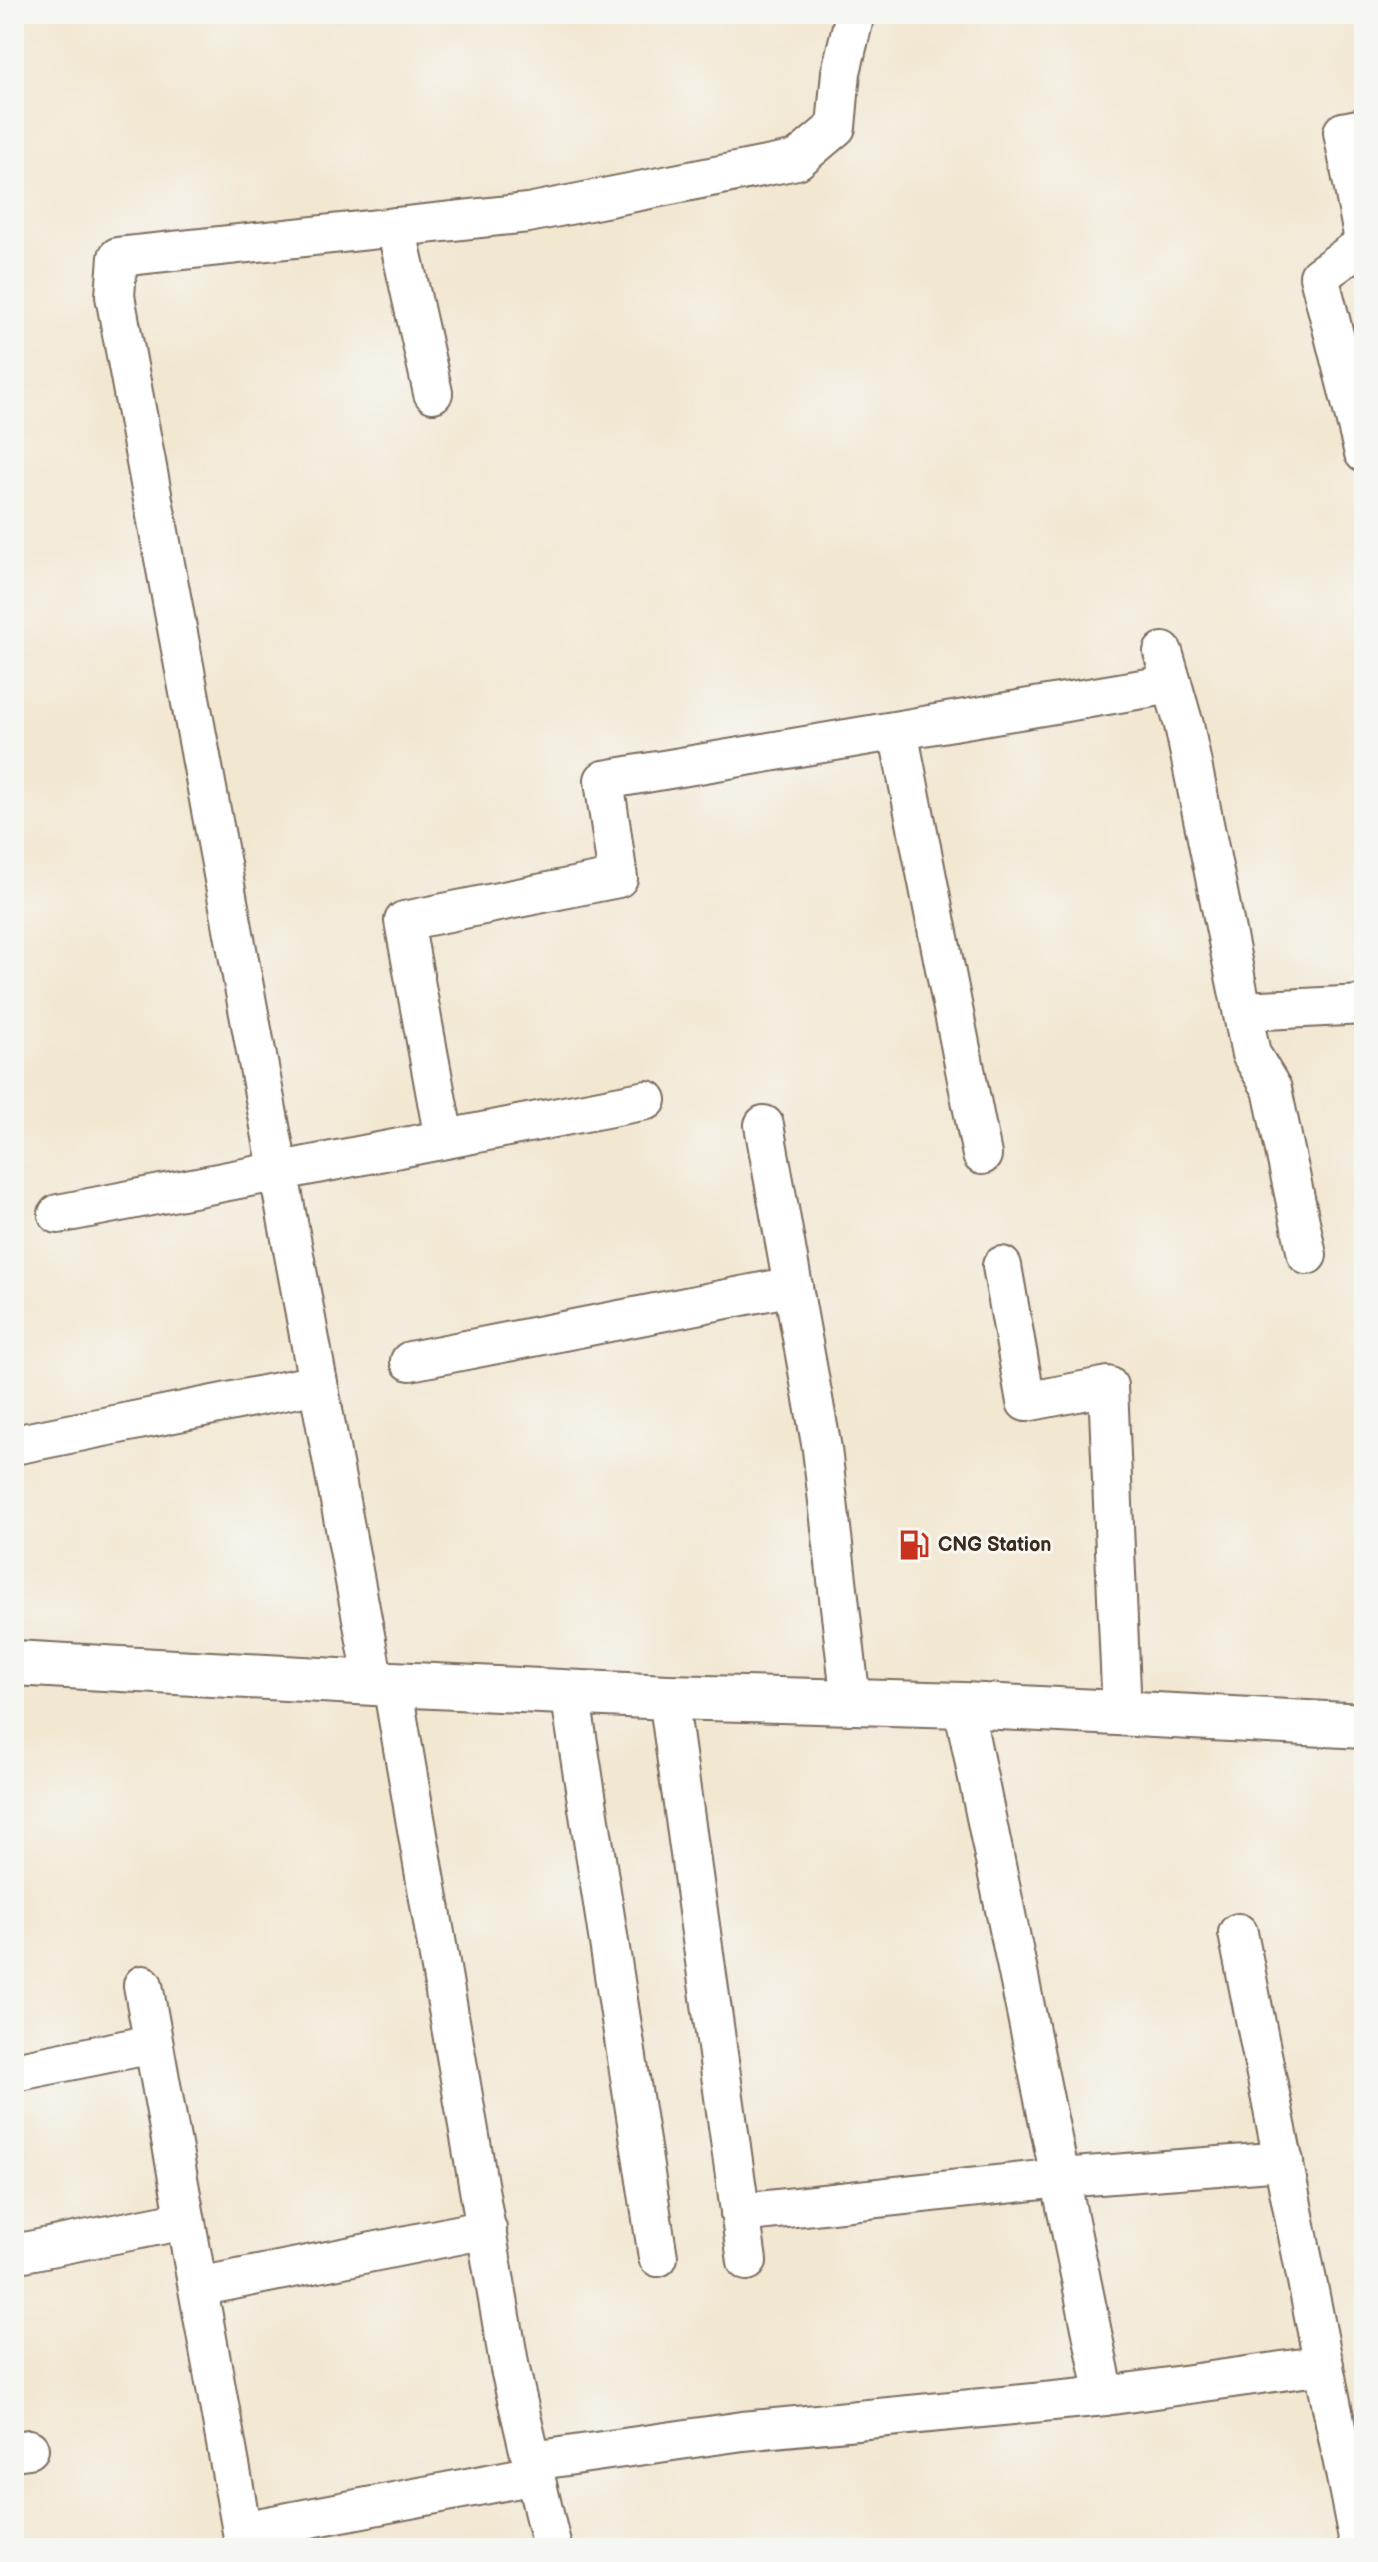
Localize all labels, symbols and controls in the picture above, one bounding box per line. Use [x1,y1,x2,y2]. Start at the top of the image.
fuel station icon: CNG Station [897,1528,931,1562]
place label: CNG Station [938,1533,1051,1557]

